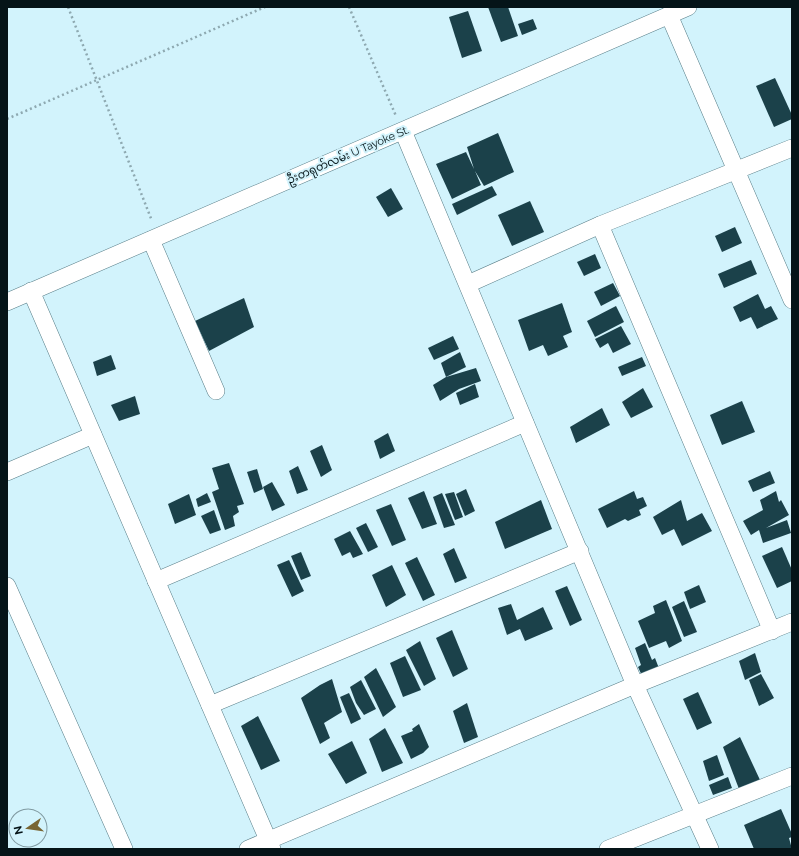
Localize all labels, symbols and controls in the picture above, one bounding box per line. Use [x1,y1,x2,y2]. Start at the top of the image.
street label: ဦးတရုတ်လမ်း U Tayoke St. [285,122,412,188]
north arrow [8,808,48,848]
text: N [11,825,26,836]

